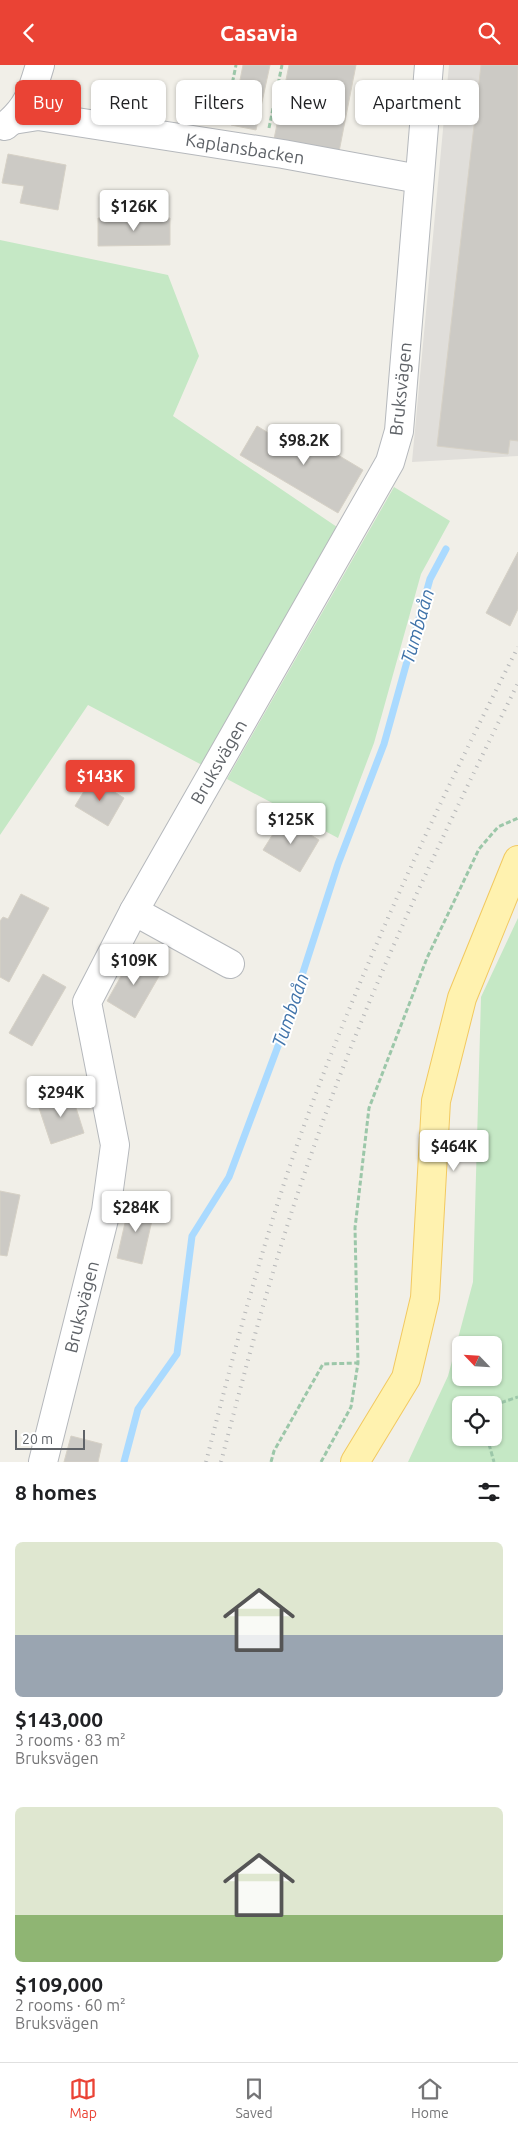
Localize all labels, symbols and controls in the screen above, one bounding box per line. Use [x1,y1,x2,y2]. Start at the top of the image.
icon: back [15,19,43,47]
icon: search [475,19,503,47]
text: Casavia [220,20,298,45]
chip: Buy [15,80,81,125]
chip: Rent [91,80,166,125]
chip: Filters [176,80,262,125]
chip: New [272,80,345,125]
chip: Apartment [355,80,479,125]
street label: Kaplansbacken [184,129,306,167]
pin: $126K [99,189,169,232]
text: $126K [111,197,157,215]
street label: Bruksvägen [385,341,415,437]
pin: $98.2K [263,423,345,466]
text: $98.2K [279,431,329,449]
water label: Tumbaån [396,586,438,666]
street label: Bruksvägen [186,716,250,807]
pin: $143K [65,759,135,802]
text: $143K [77,767,123,785]
pin: $125K [256,803,326,845]
text: $125K [268,810,314,828]
pin: $109K [99,943,169,986]
text: $109K [111,951,157,969]
water label: Tumbaån [267,970,313,1050]
pin: $294K [26,1075,96,1118]
text: $294K [38,1083,84,1101]
pin: $464K [419,1129,489,1172]
text: $464K [431,1137,477,1155]
pin: $284K [101,1191,171,1233]
text: $284K [113,1198,159,1216]
street label: Bruksvägen [60,1259,102,1355]
north arrow [452,1336,502,1386]
map controls [452,1336,502,1446]
button: locate [452,1396,502,1446]
scale bar [15,1427,85,1450]
text: 20 m [22,1431,53,1447]
icon: filters [475,1478,503,1506]
text: 8 homes [15,1480,97,1504]
icon: home [214,1575,304,1665]
text: $143,000 [15,1707,103,1731]
text: 3 rooms · 83 m² [15,1731,126,1749]
text: Bruksvägen [15,1749,99,1767]
icon: home [214,1840,304,1930]
text: $109,000 [15,1972,103,1996]
text: 2 rooms · 60 m² [15,1996,126,2014]
text: Bruksvägen [15,2014,99,2032]
tab: Map [69,2075,97,2121]
tab: Saved [235,2075,273,2121]
tab: Home [411,2075,449,2121]

